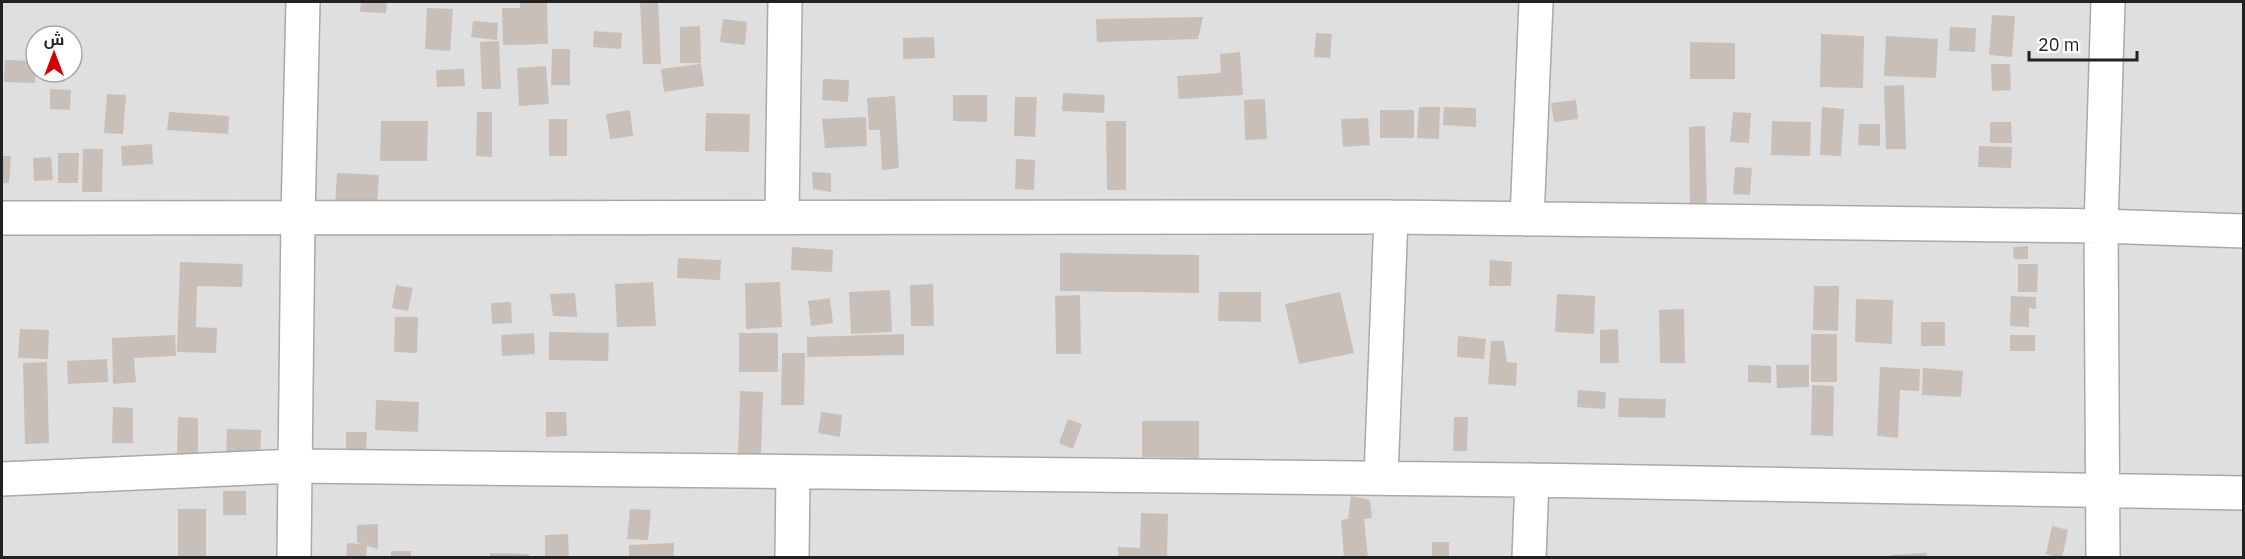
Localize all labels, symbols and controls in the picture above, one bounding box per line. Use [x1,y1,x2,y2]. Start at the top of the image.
north arrow [24,24,84,84]
scale bar [2029,24,2137,62]
text: ش [44,29,64,49]
text: 20 m [2038,33,2080,56]

